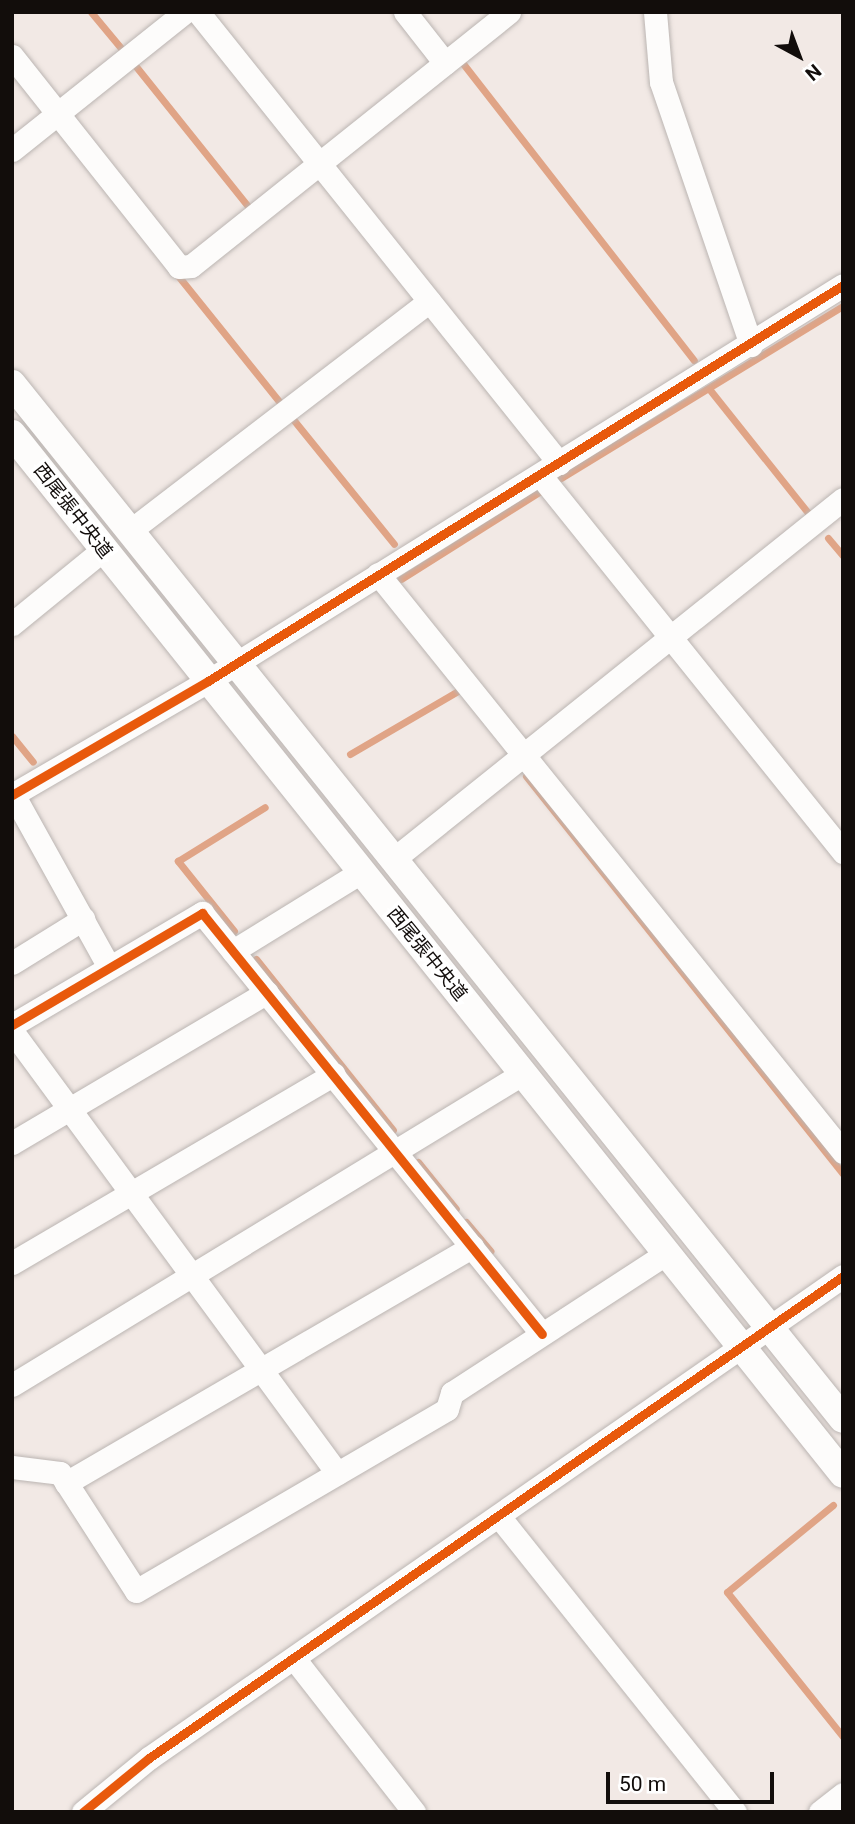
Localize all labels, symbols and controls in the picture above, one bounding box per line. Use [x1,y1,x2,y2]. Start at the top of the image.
north arrow [764,21,834,91]
text: N [801,59,826,85]
street label: 西尾張中央道 [29,459,117,563]
street label: 西尾張中央道 [382,903,472,1005]
scale bar [610,1758,778,1802]
text: 50 m [619,1772,666,1796]

